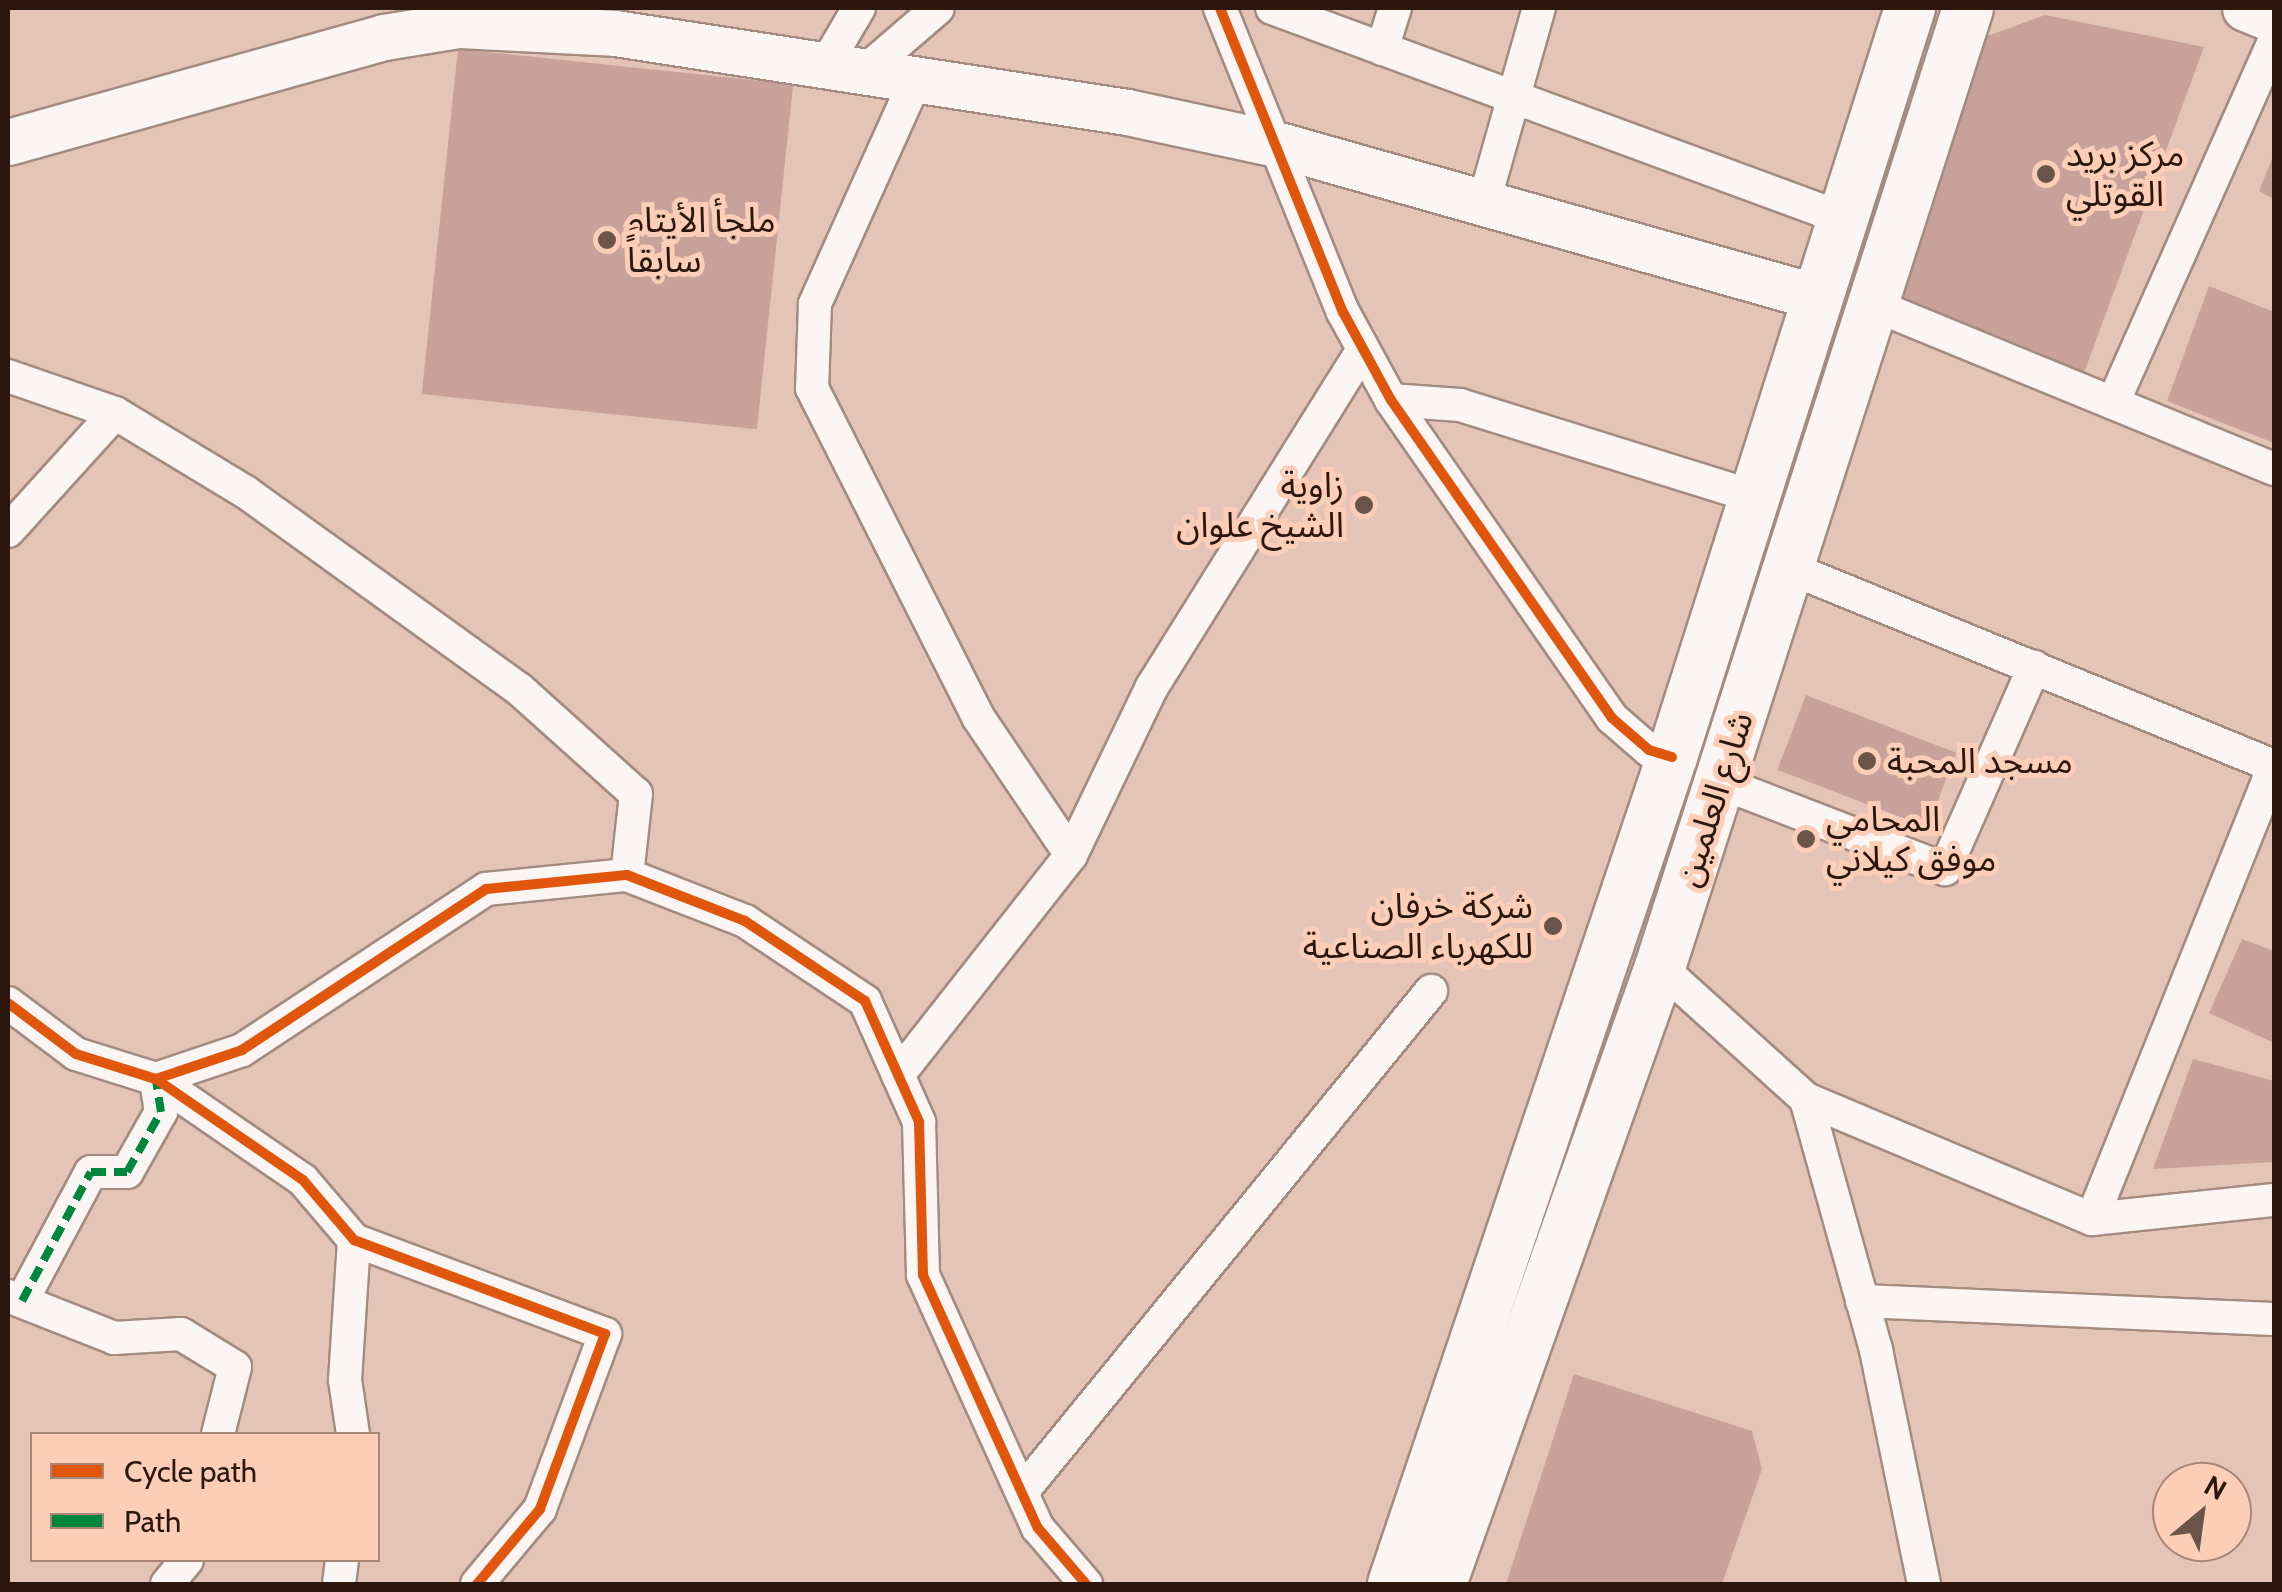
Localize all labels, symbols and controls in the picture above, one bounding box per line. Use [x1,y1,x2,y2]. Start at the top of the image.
place label: مركز بريد القوتلي [2066,133,2184,215]
marker: مركز بريد القوتلي [2035,163,2057,185]
place label: ملجأ الأيتام سابقاً [627,199,776,281]
marker: ملجأ الأيتام سابقاً [596,229,618,251]
place label: زاوية الشيخ علوان [1176,464,1344,546]
marker: زاوية الشيخ علوان [1353,494,1375,516]
street label: شارع العلمين [1666,706,1762,892]
place label: مسجد المحبة [1887,740,2073,782]
marker: مسجد المحبة [1856,750,1878,772]
place label: المحامي موفق كيلاني [1826,798,1996,880]
marker: المحامي موفق كيلاني [1795,828,1817,850]
place label: شركة خرفان للكهرباء الصناعية [1303,885,1533,967]
marker: شركة خرفان للكهرباء الصناعية [1542,915,1564,937]
legend [30,1432,380,1562]
text: Cycle path [124,1453,257,1490]
north arrow [2152,1462,2252,1562]
text: N [2199,1468,2232,1507]
text: Path [124,1503,181,1540]

